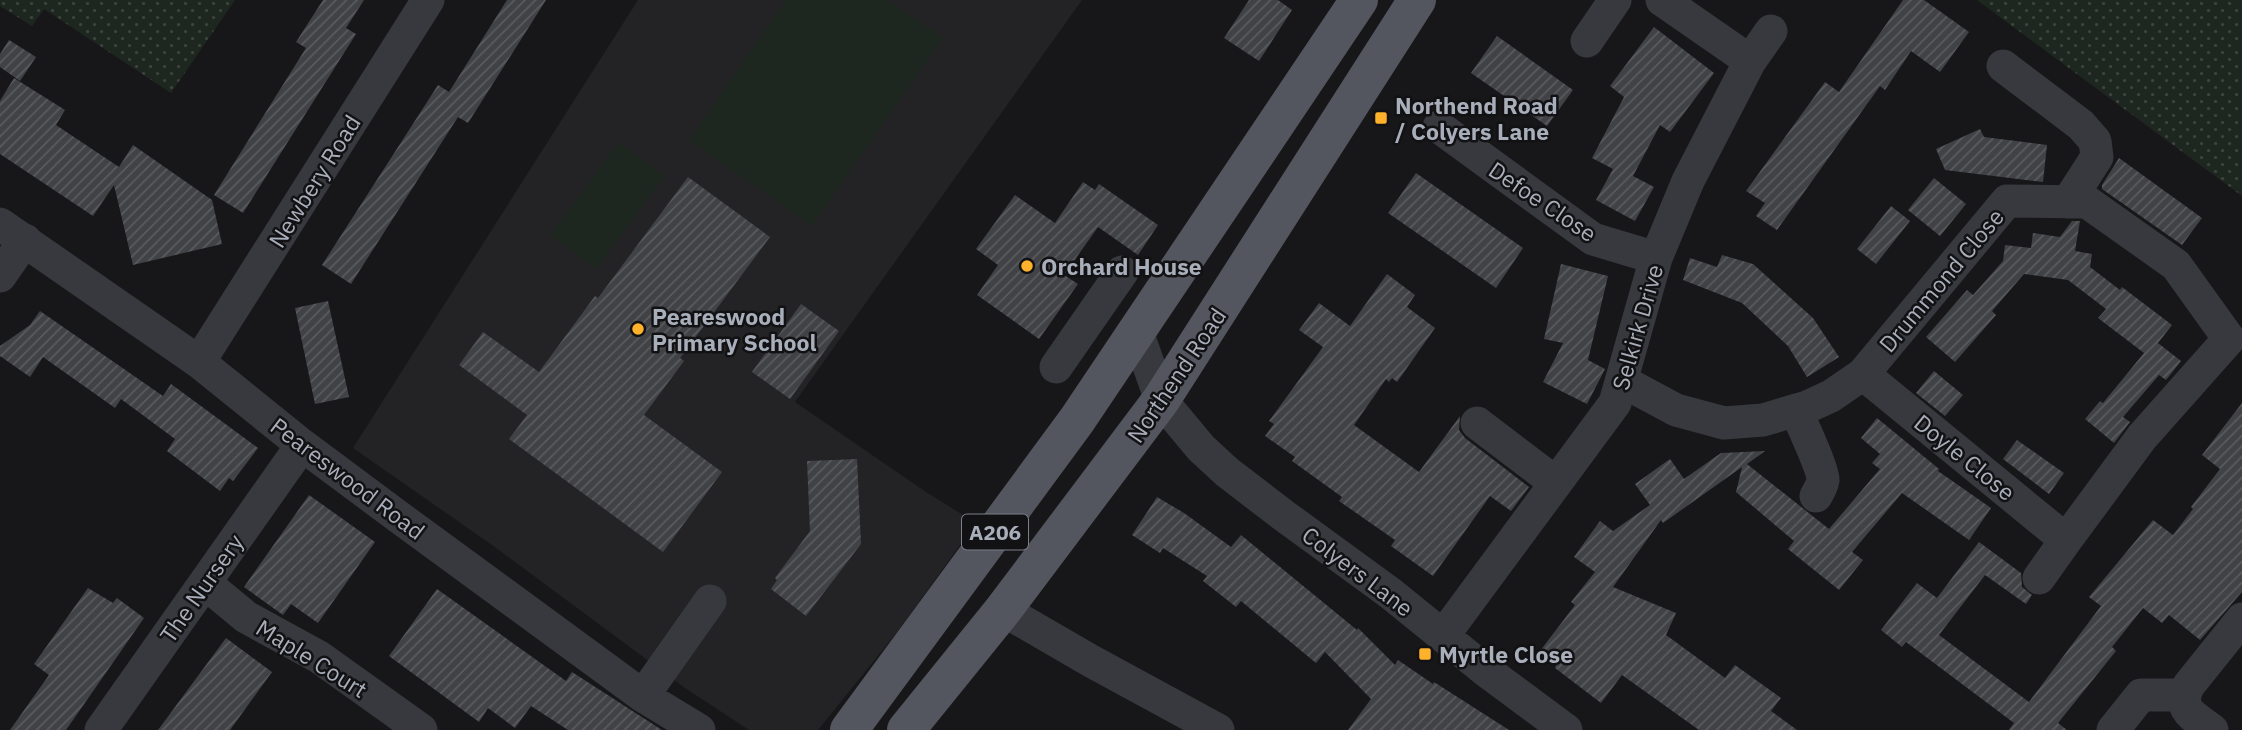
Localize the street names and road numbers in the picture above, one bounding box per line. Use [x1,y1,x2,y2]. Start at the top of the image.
street label: Newbery Road [261,109,367,253]
street label: Defoe Close [1483,154,1603,248]
street label: Drummond Close [1872,202,2010,358]
street label: Selkirk Drive [1605,261,1669,393]
street label: Northend Road [1120,302,1232,448]
street label: Doyle Close [1908,407,2022,507]
street label: Peareswood Road [265,410,431,546]
road number: A206 [962,514,1028,550]
street label: Colyers Lane [1296,519,1420,623]
street label: The Nursery [153,527,250,648]
street label: Maple Court [251,612,373,704]

